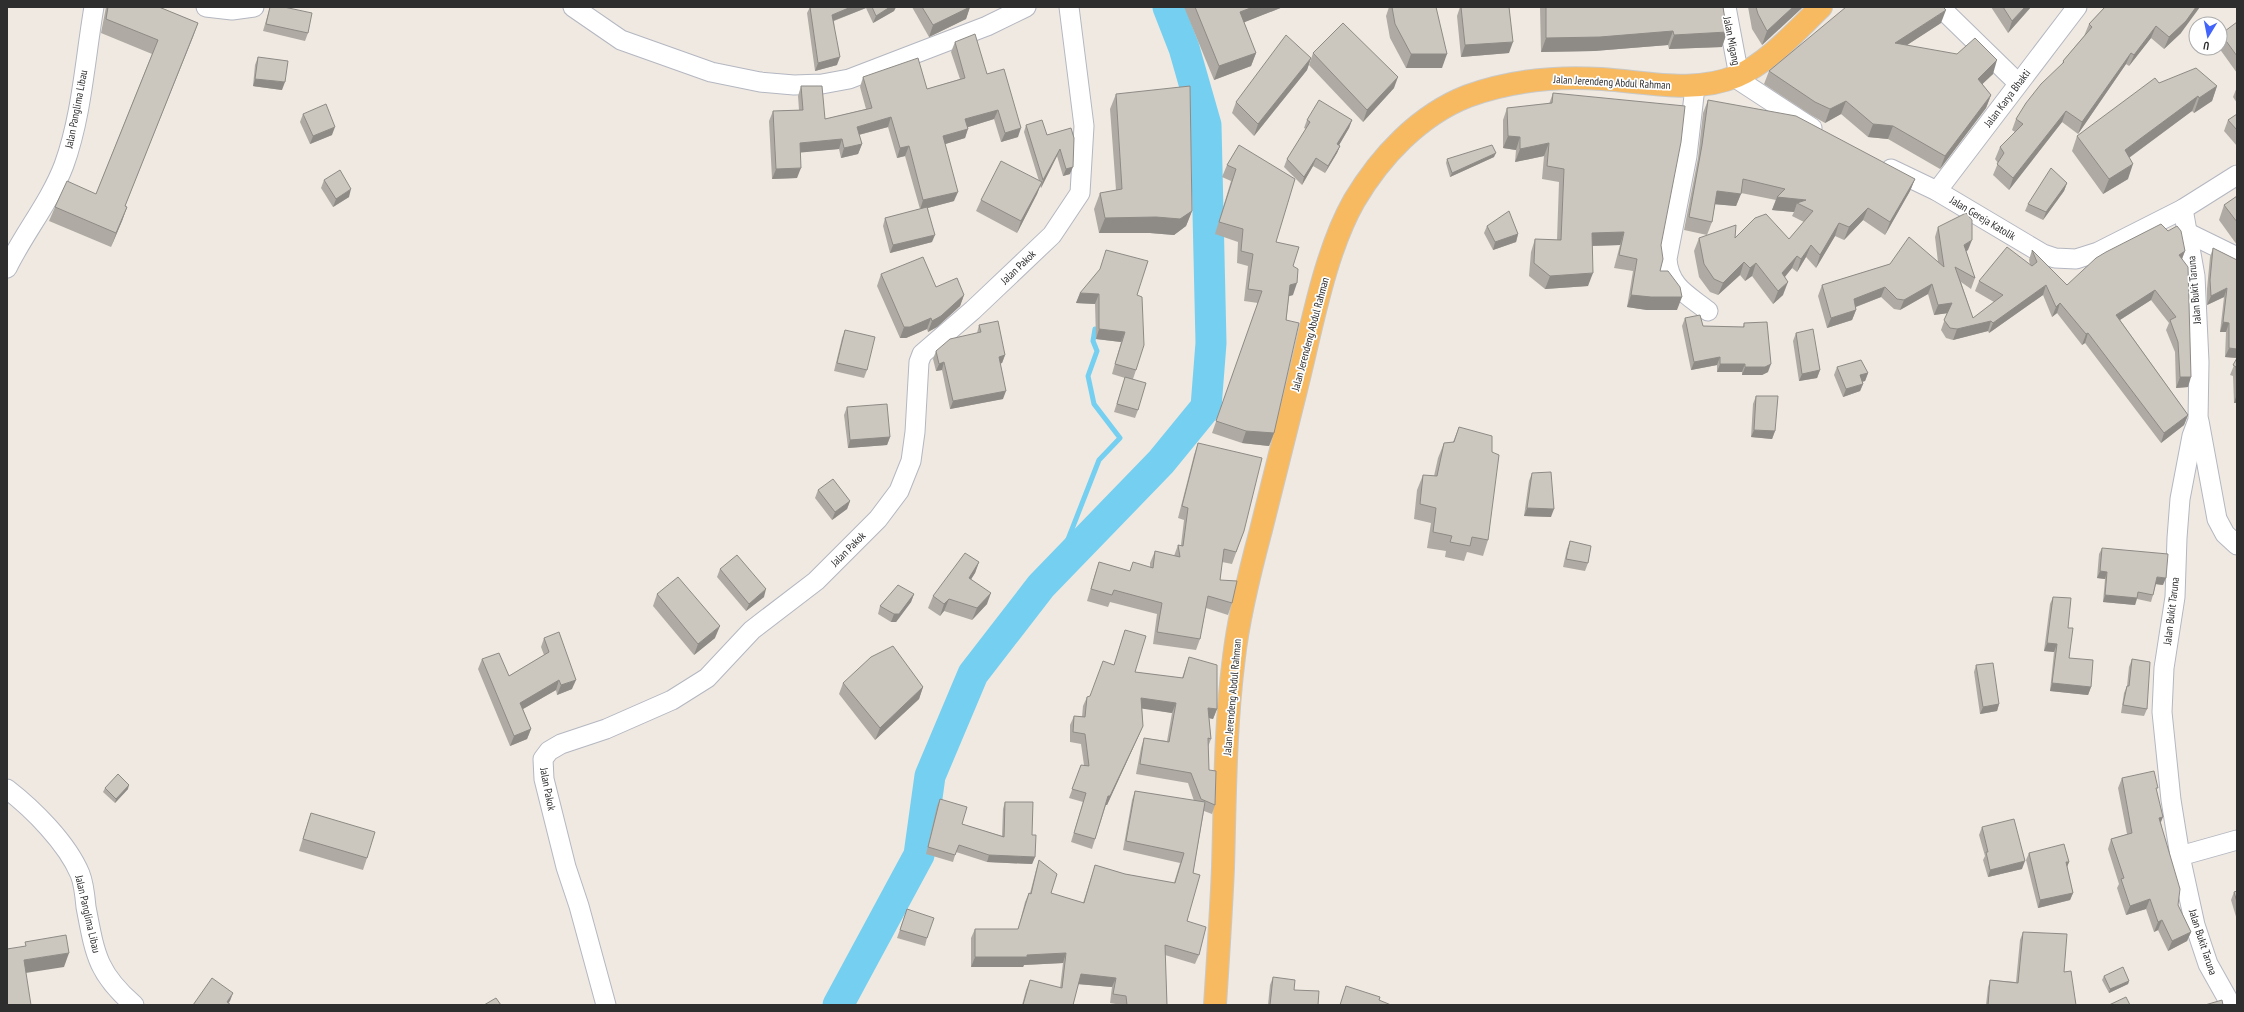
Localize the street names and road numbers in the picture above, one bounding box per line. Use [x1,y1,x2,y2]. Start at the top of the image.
street label: Jalan Migang [1720,14,1744,67]
street label: Jalan Karya Bhakti [1980,66,2033,130]
street label: Jalan Panglima Libau [61,68,91,150]
street label: Jalan Jerendeng Abdul Rahman [1552,72,1671,92]
street label: Jalan Gereja Katolik [1947,192,2019,244]
street label: Jalan Pakok [997,246,1039,288]
street label: Jalan Bukit Taruna [2184,255,2204,326]
street label: Jalan Jerendeng Abdul Rahman [1288,276,1332,393]
street label: Jalan Pakok [827,528,869,570]
street label: Jalan Bukit Taruna [2160,576,2182,647]
street label: Jalan Jerendeng Abdul Rahman [1220,638,1244,757]
street label: Jalan Pakok [537,765,559,812]
street label: Jalan Panglima Libau [72,873,104,955]
street label: Jalan Bukit Taruna [2185,906,2220,977]

